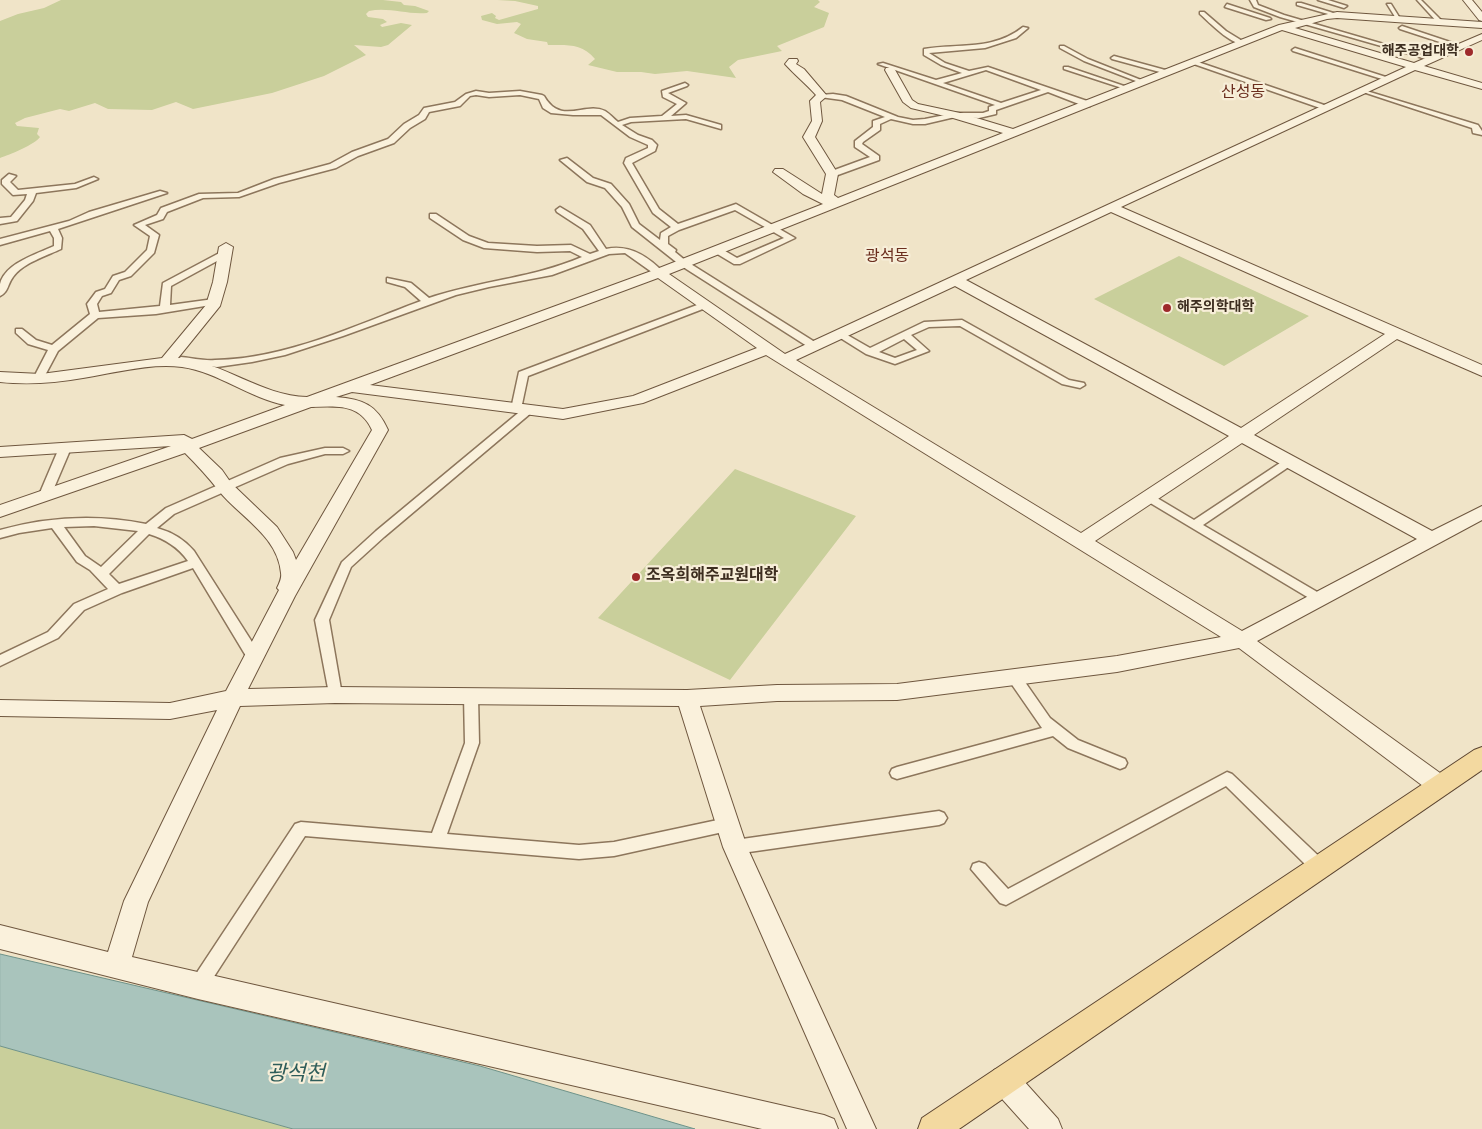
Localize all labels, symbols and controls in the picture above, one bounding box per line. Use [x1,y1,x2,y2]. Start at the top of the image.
place label: 해주공업대학 [1382,44,1459,60]
marker: 해주공업대학 [1463,46,1475,58]
district label: 산성동 [1221,84,1265,104]
district label: 광석동 [865,248,909,268]
place label: 해주의학대학 [1177,300,1254,316]
marker: 해주의학대학 [1161,302,1173,314]
place label: 조옥희해주교원대학 [646,567,778,587]
marker: 조옥희해주교원대학 [630,571,642,583]
water label: 광석천 [267,1063,325,1089]

